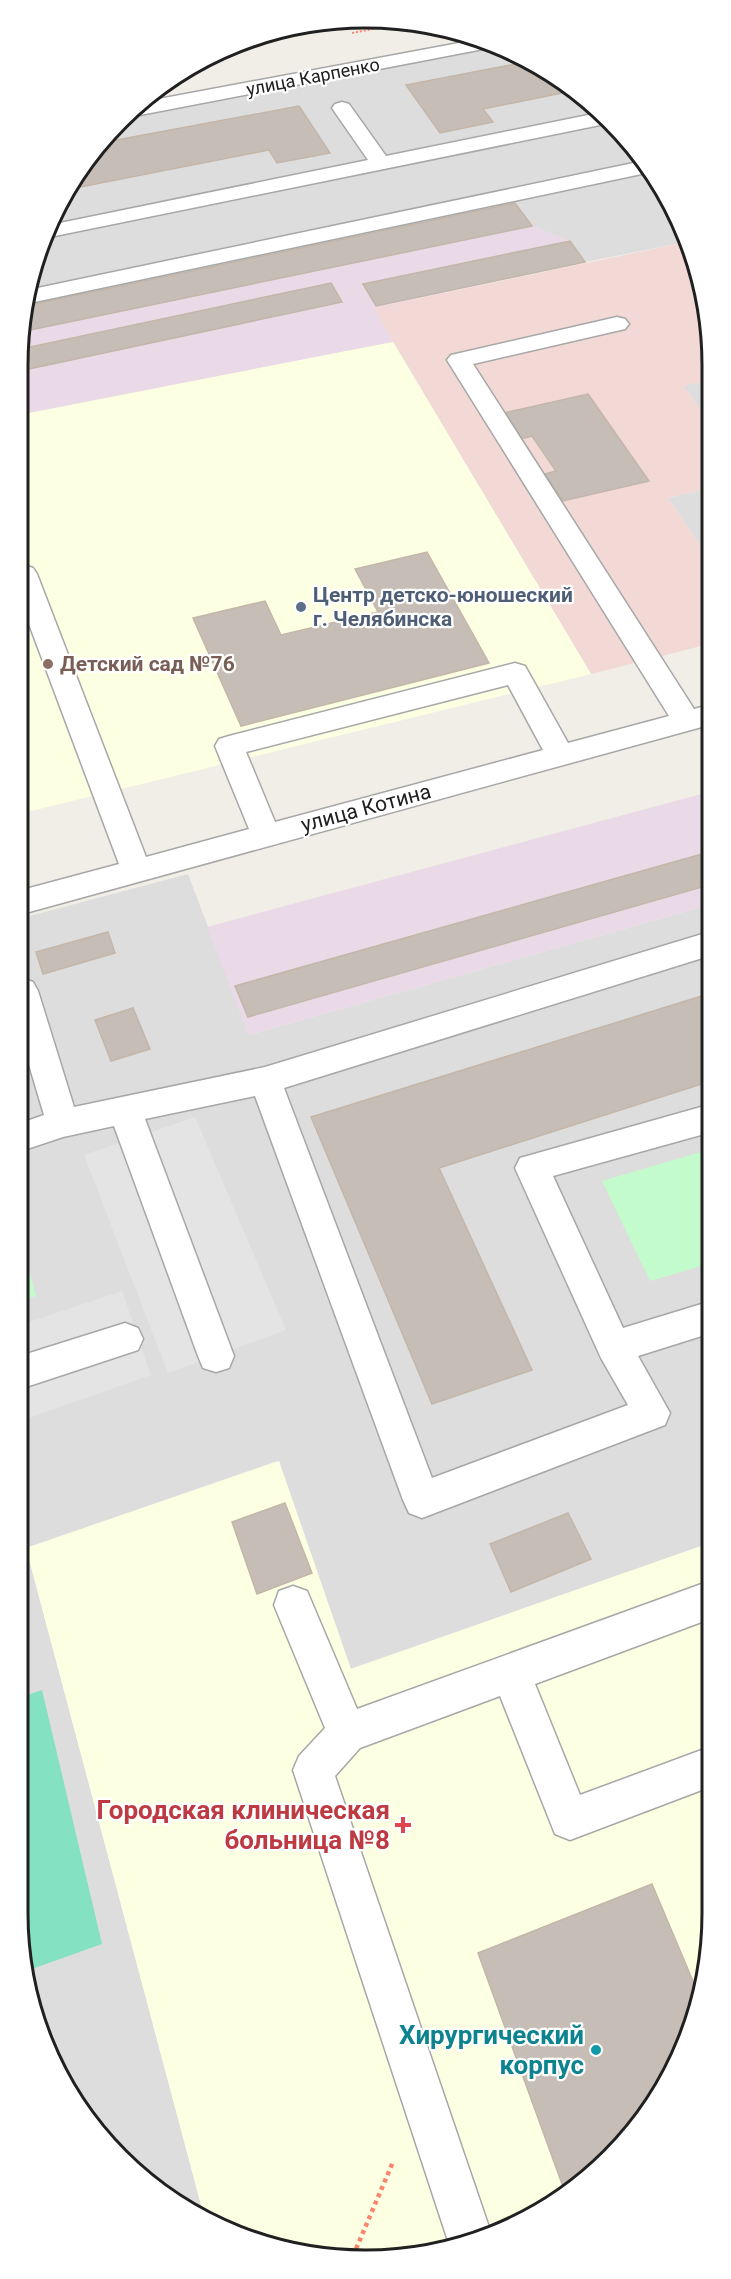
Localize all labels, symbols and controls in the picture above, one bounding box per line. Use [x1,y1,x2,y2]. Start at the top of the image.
street label: улица Карпенко [244,53,381,100]
place label: Центр детско-юношеский г. Челябинска [313,583,573,631]
marker: Центр детско-юношеский г. Челябинска [294,600,308,614]
place label: Детский сад №76 [60,652,235,676]
marker: Детский сад №76 [41,657,55,671]
street label: улица Котина [298,779,434,837]
place label: Городская клиническая больница №8 [96,1795,390,1855]
marker: Городская клиническая больница №8 [394,1816,412,1834]
place label: Хирургический корпус [399,2020,584,2080]
marker: Хирургический корпус [589,2043,603,2057]

